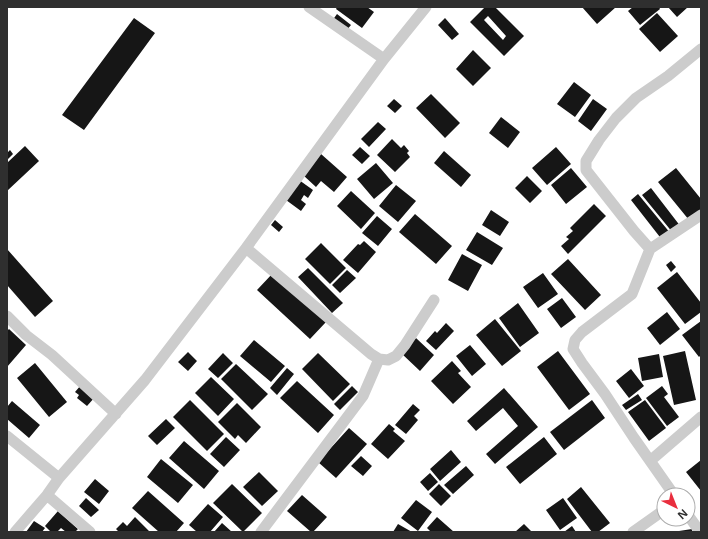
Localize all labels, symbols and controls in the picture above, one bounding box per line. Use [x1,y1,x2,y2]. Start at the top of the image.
north arrow [656,487,696,527]
text: N [675,506,692,523]

